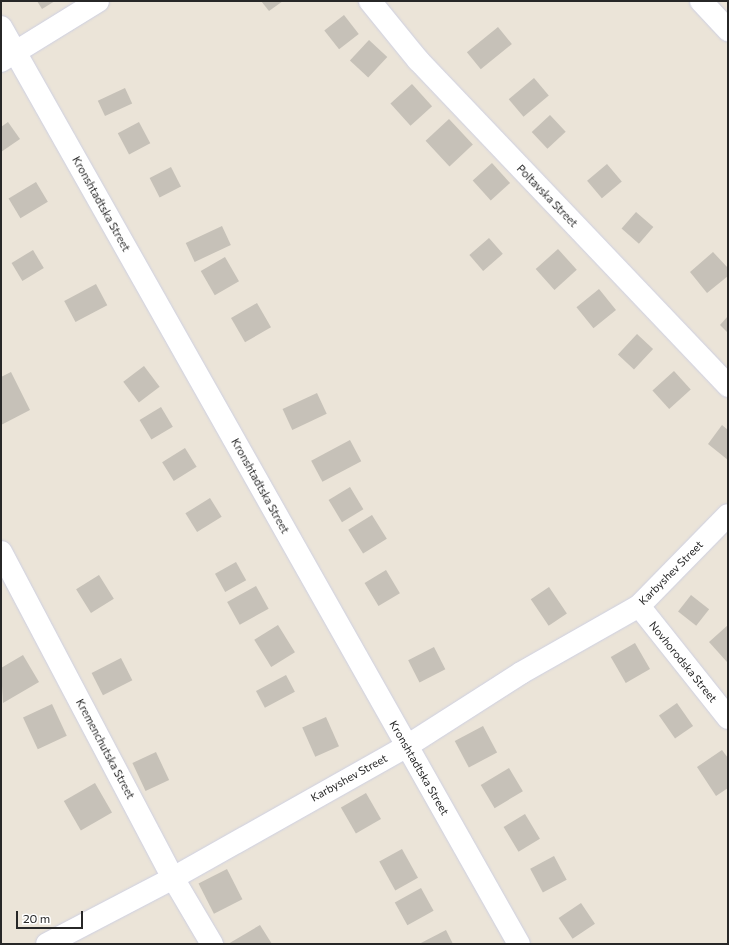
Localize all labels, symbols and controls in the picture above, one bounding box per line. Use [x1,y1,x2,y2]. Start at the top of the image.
street label: Kronshtadtska Street [69,154,133,254]
street label: Poltavska Street [514,162,580,230]
street label: Kronshtadtska Street [228,436,292,536]
street label: Karbyshev Street [636,538,706,608]
street label: Novhorodska Street [646,619,720,705]
street label: Kremenchutska Street [73,697,137,801]
street label: Kronshtadtska Street [387,718,451,818]
street label: Karbyshev Street [308,752,390,804]
scale bar [18,903,85,929]
text: 20 m [23,911,50,925]

